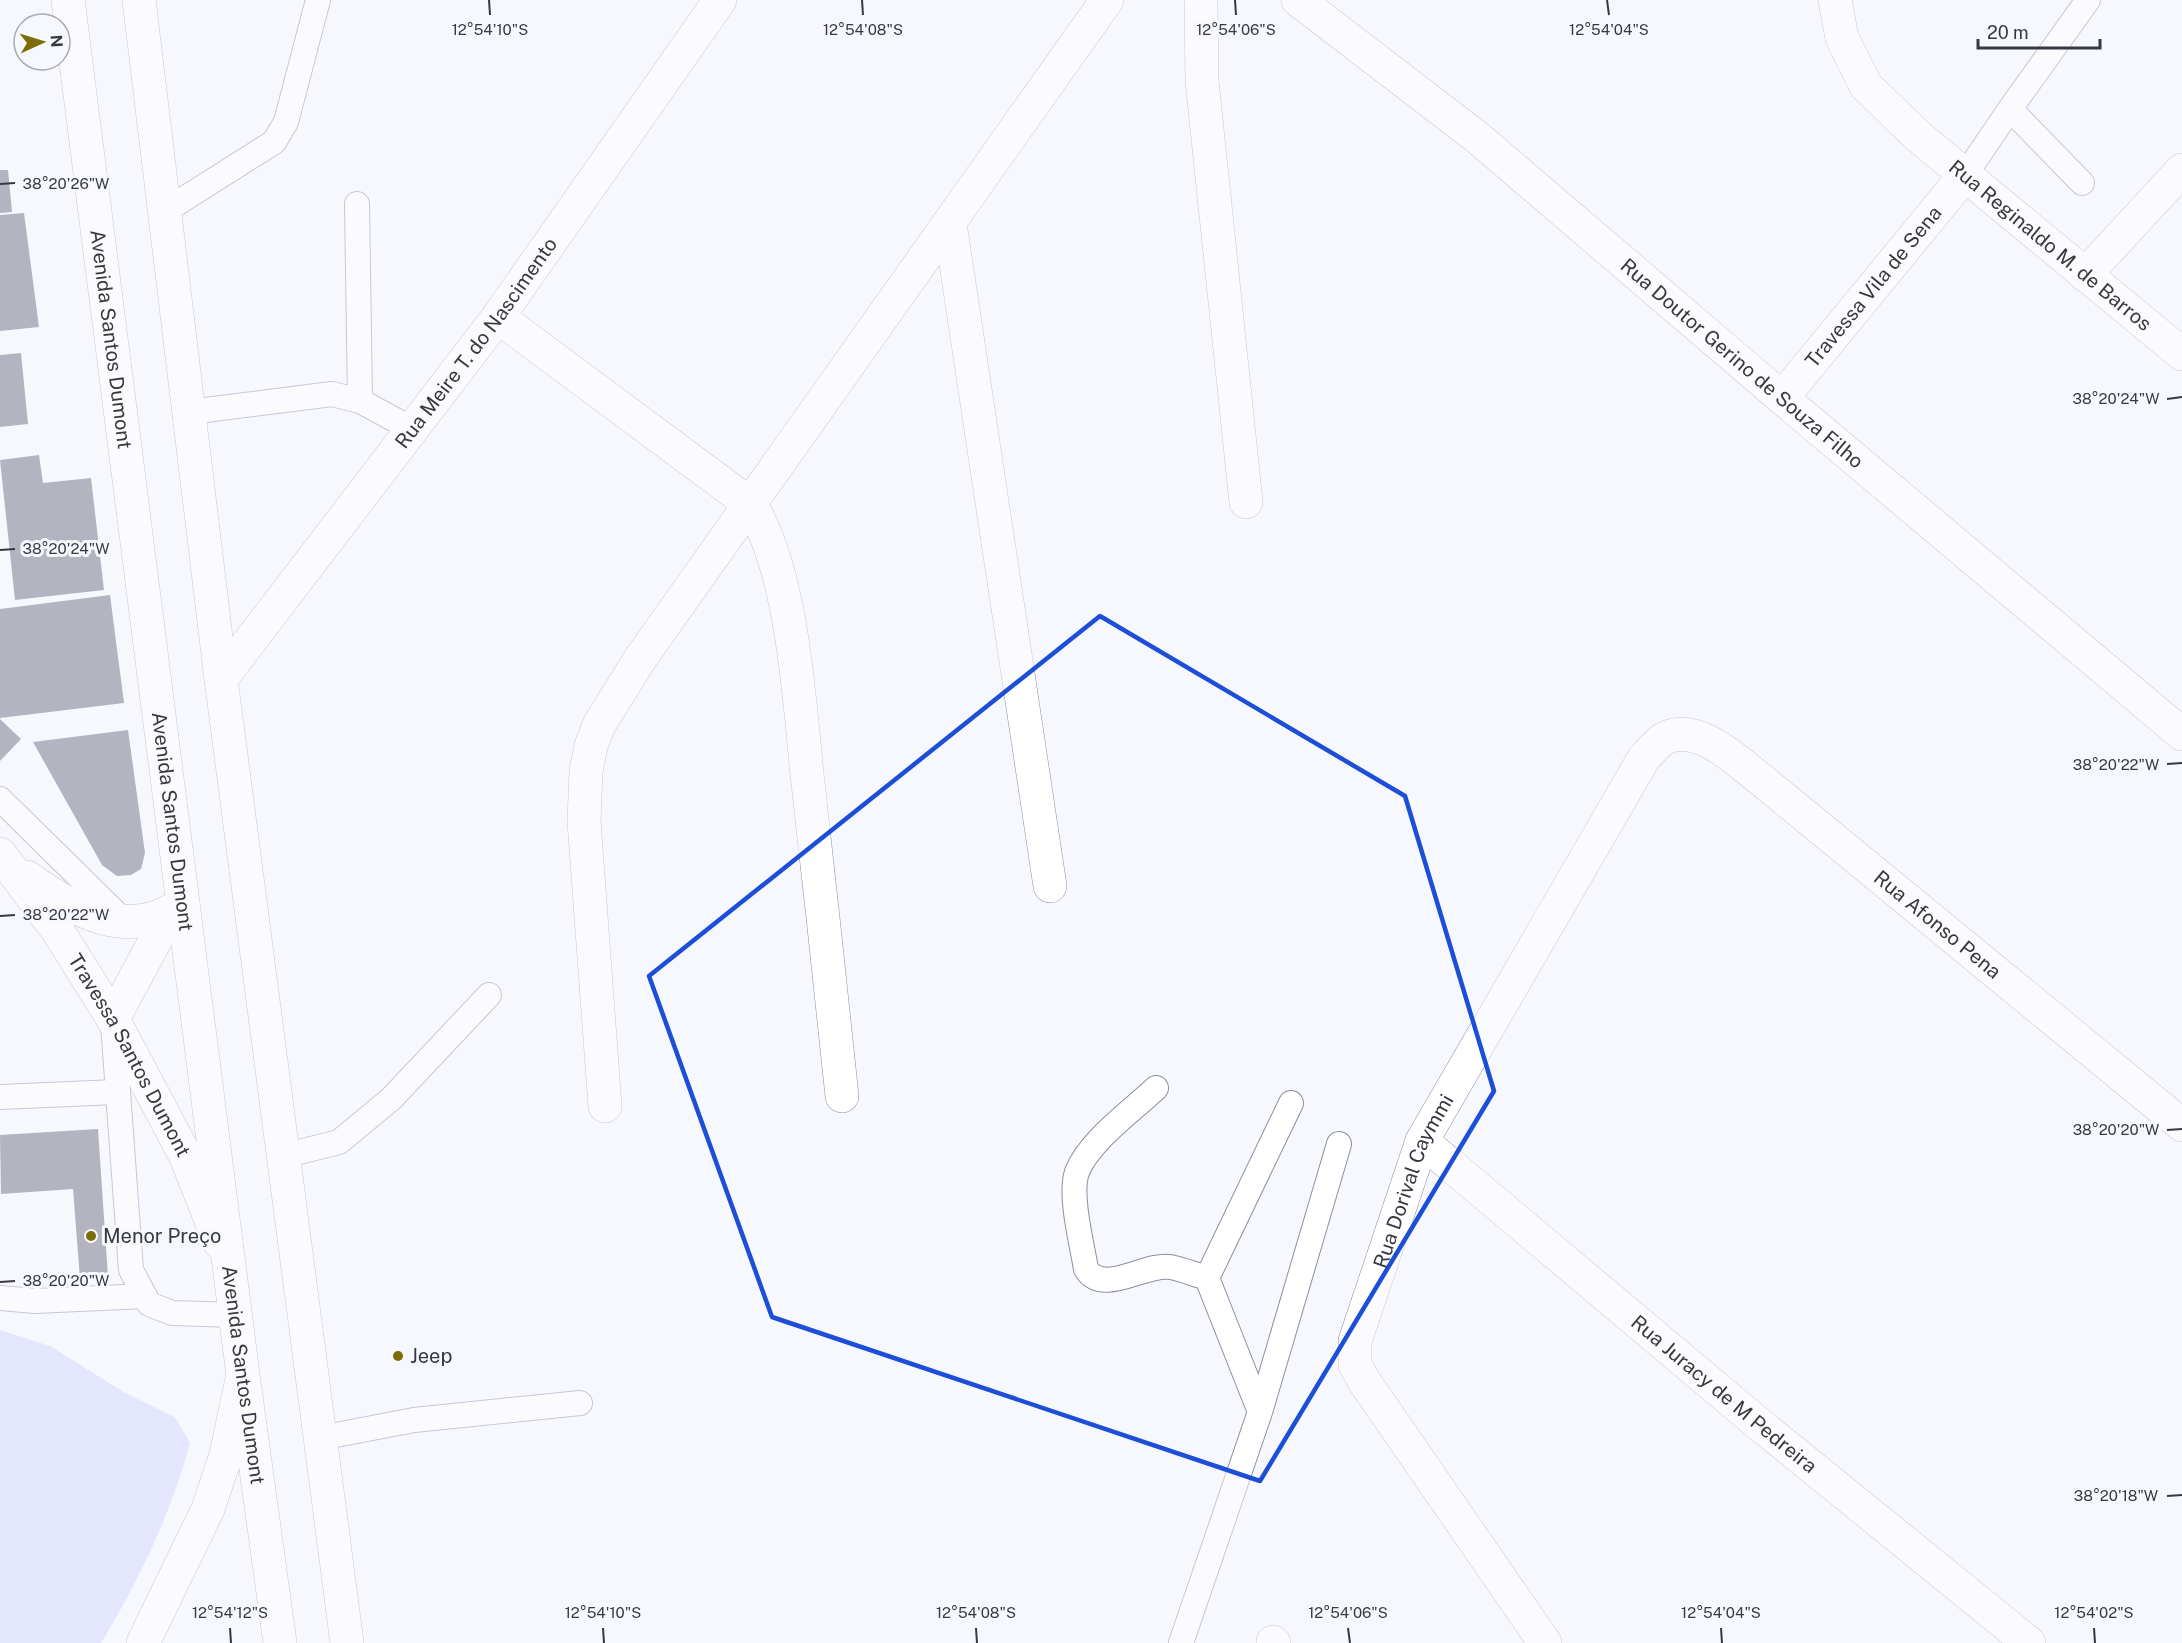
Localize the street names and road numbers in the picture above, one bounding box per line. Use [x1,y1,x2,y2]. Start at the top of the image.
street label: Rua Reginaldo M. de Barros [1944,155,2156,336]
street label: Travessa Vila de Sena [1800,201,1947,372]
street label: Avenida Santos Dumont [85,228,137,450]
street label: Rua Meire T. do Nascimento [390,233,562,453]
street label: Rua Doutor Gerino de Souza Filho [1616,253,1868,473]
street label: Avenida Santos Dumont [147,710,198,932]
street label: Rua Afonso Pena [1869,865,2006,984]
street label: Travessa Santos Dumont [63,949,196,1161]
street label: Rua Dorival Caymmi [1368,1090,1458,1271]
street label: Avenida Santos Dumont [217,1264,270,1486]
street label: Rua Juracy de M Pedreira [1626,1310,1822,1478]

